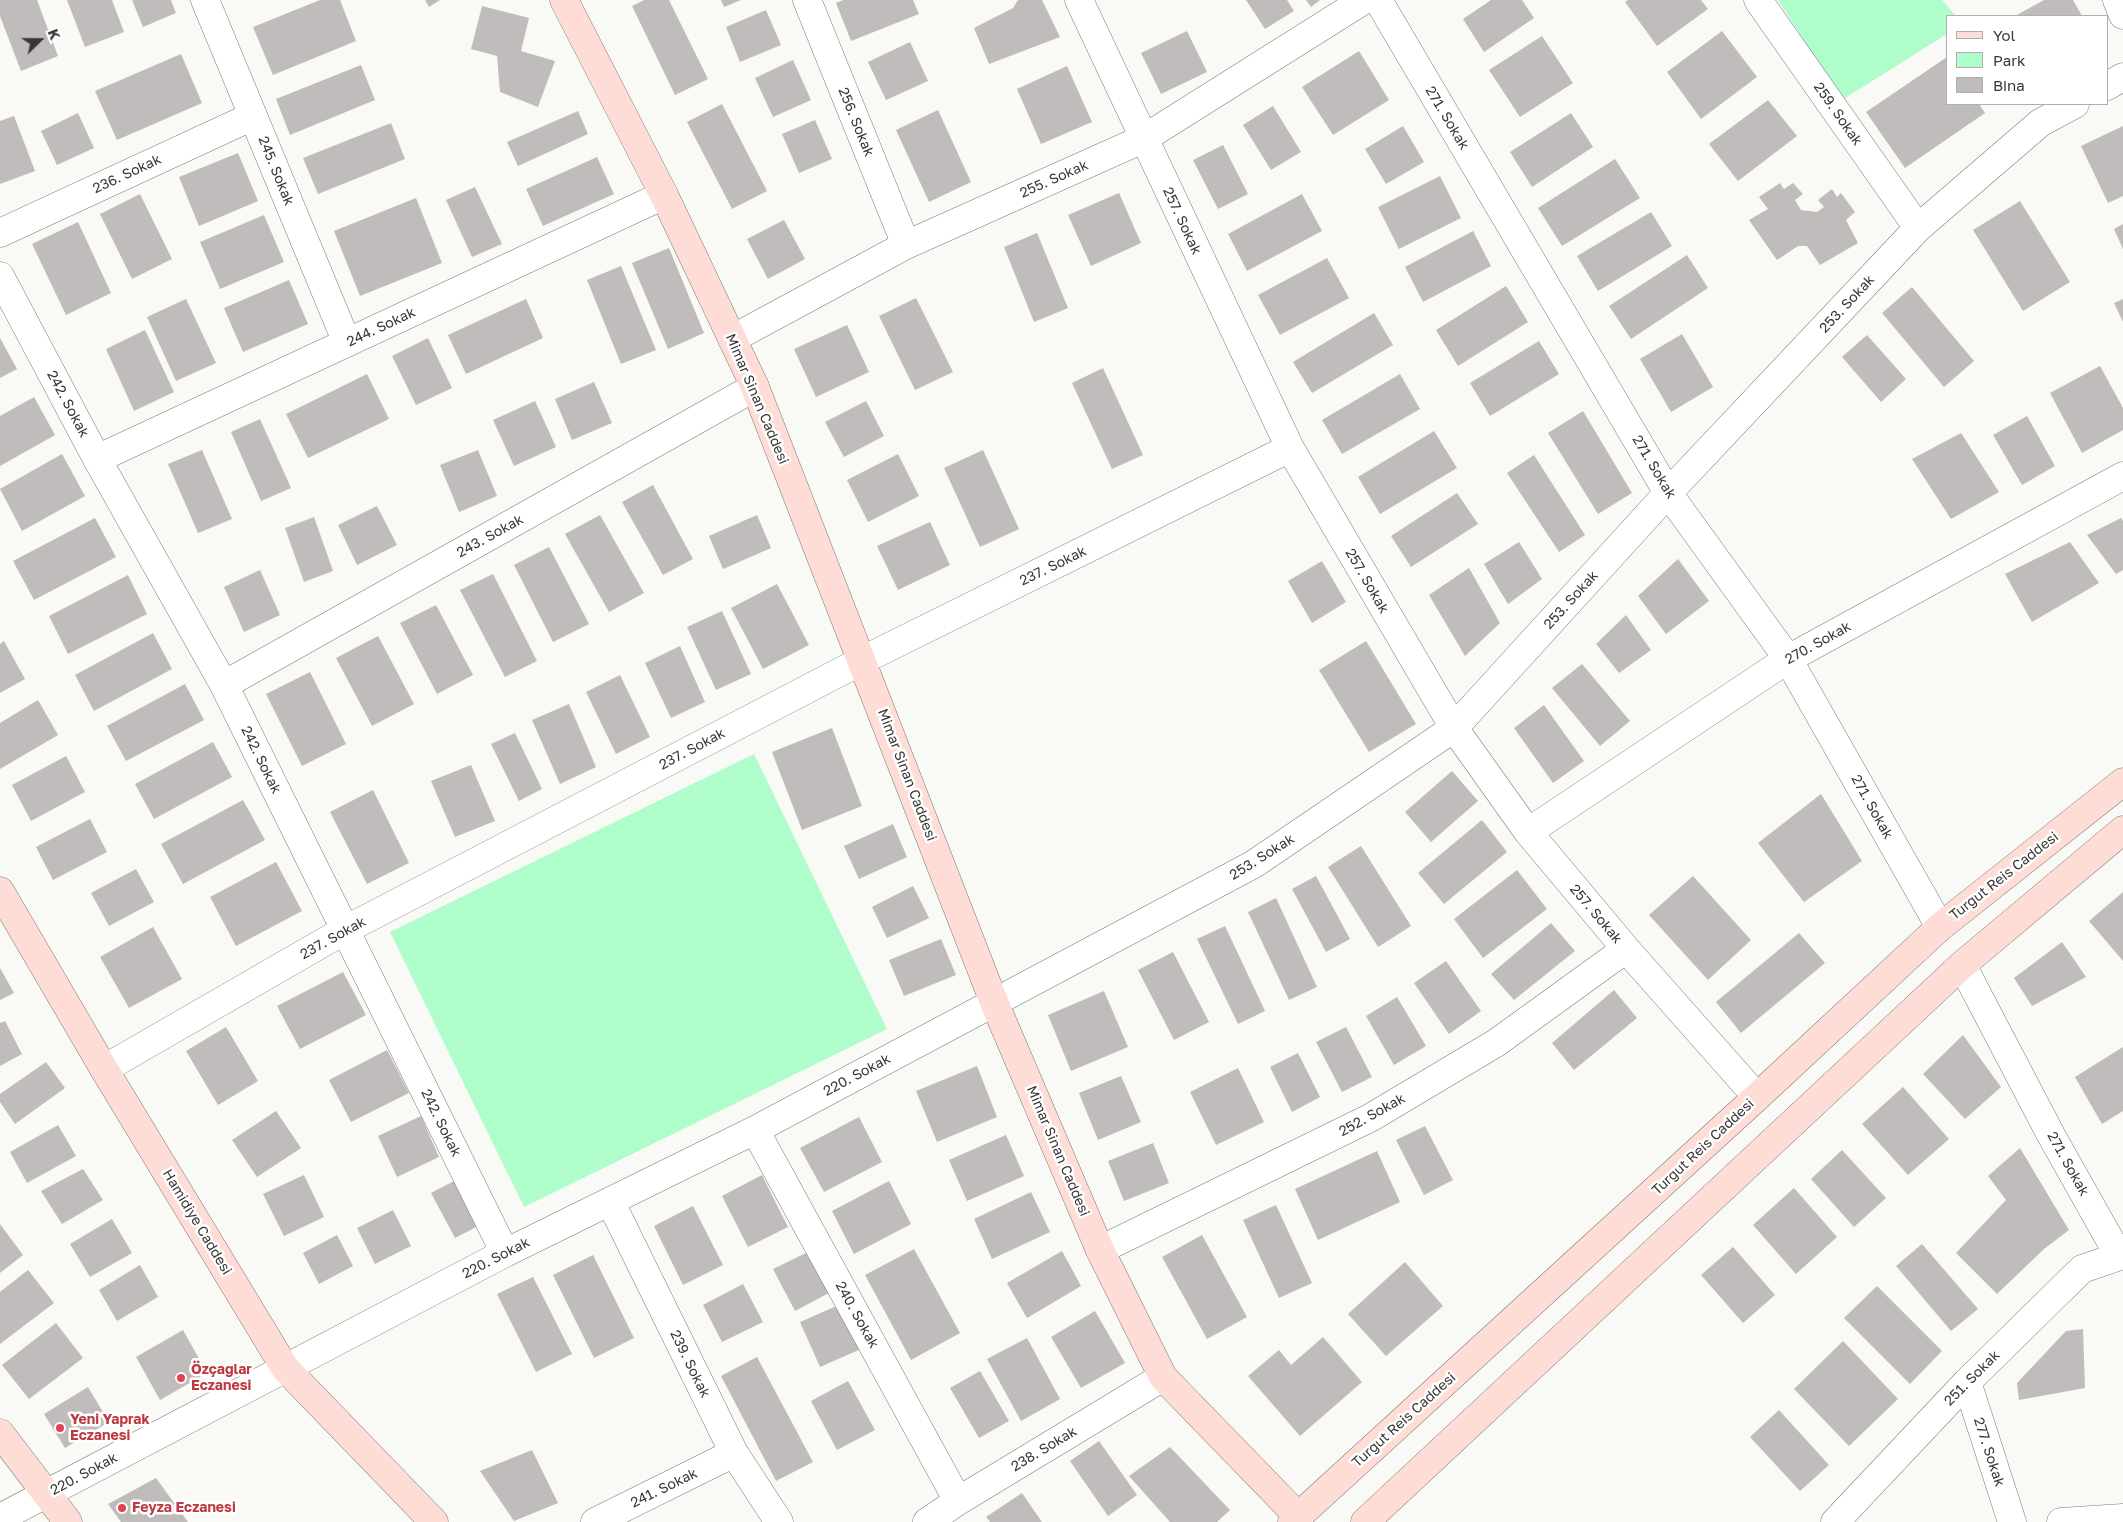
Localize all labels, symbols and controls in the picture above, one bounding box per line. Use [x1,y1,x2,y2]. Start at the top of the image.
north arrow [15,15,65,65]
legend [1946,15,2108,105]
text: K [45,26,64,42]
text: Yol [1993,26,2015,44]
text: Park [1993,51,2025,69]
text: Bina [1993,76,2025,94]
street label: 259. Sokak [1810,79,1866,149]
street label: 271. Sokak [1422,83,1472,153]
street label: 256. Sokak [834,85,878,159]
street label: 245. Sokak [254,134,298,208]
street label: 236. Sokak [90,151,164,197]
street label: 255. Sokak [1017,156,1091,202]
street label: 257. Sokak [1159,185,1205,257]
street label: 253. Sokak [1816,272,1878,336]
street label: 244. Sokak [344,304,418,350]
street label: Mimar Sinan Caddesi [722,331,792,467]
street label: 242. Sokak [43,368,93,440]
street label: 271. Sokak [1629,432,1679,502]
street label: 243. Sokak [454,511,526,561]
street label: 237. Sokak [1017,543,1089,589]
street label: 257. Sokak [1342,545,1392,617]
street label: 253. Sokak [1540,567,1602,633]
street label: 270. Sokak [1782,618,1854,668]
street label: Mimar Sinan Caddesi [874,706,940,844]
street label: 242. Sokak [237,723,285,797]
street label: 237. Sokak [656,725,728,773]
street label: 271. Sokak [1847,772,1897,842]
street label: Turgut Reis Caddesi [1946,828,2062,924]
street label: 253. Sokak [1227,831,1297,883]
street label: 257. Sokak [1566,881,1626,947]
street label: 237. Sokak [297,913,369,963]
street label: 220. Sokak [821,1050,893,1100]
street label: Mimar Sinan Caddesi [1023,1083,1093,1219]
street label: 242. Sokak [417,1086,465,1160]
street label: 252. Sokak [1336,1090,1408,1140]
street label: Turgut Reis Caddesi [1648,1095,1758,1199]
street label: 271. Sokak [2043,1129,2093,1199]
street label: Hamidiye Caddesi [159,1166,235,1278]
street label: 220. Sokak [459,1234,533,1282]
street label: 240. Sokak [832,1279,882,1351]
street label: 239. Sokak [666,1327,714,1401]
street label: 251. Sokak [1941,1347,2003,1409]
place label: Özçağlar Eczanesi [191,1362,252,1394]
street label: Turgut Reis Caddesi [1349,1369,1459,1471]
marker: Özçağlar Eczanesi [175,1372,187,1384]
place label: Yeni Yaprak Eczanesi [70,1412,150,1444]
street label: 277. Sokak [1970,1415,2008,1489]
marker: Yeni Yaprak Eczanesi [54,1422,66,1434]
street label: 238. Sokak [1008,1423,1080,1475]
street label: 220. Sokak [48,1449,120,1499]
street label: 241. Sokak [628,1465,700,1511]
place label: Feyza Eczanesi [132,1500,236,1516]
marker: Feyza Eczanesi [116,1502,128,1514]

